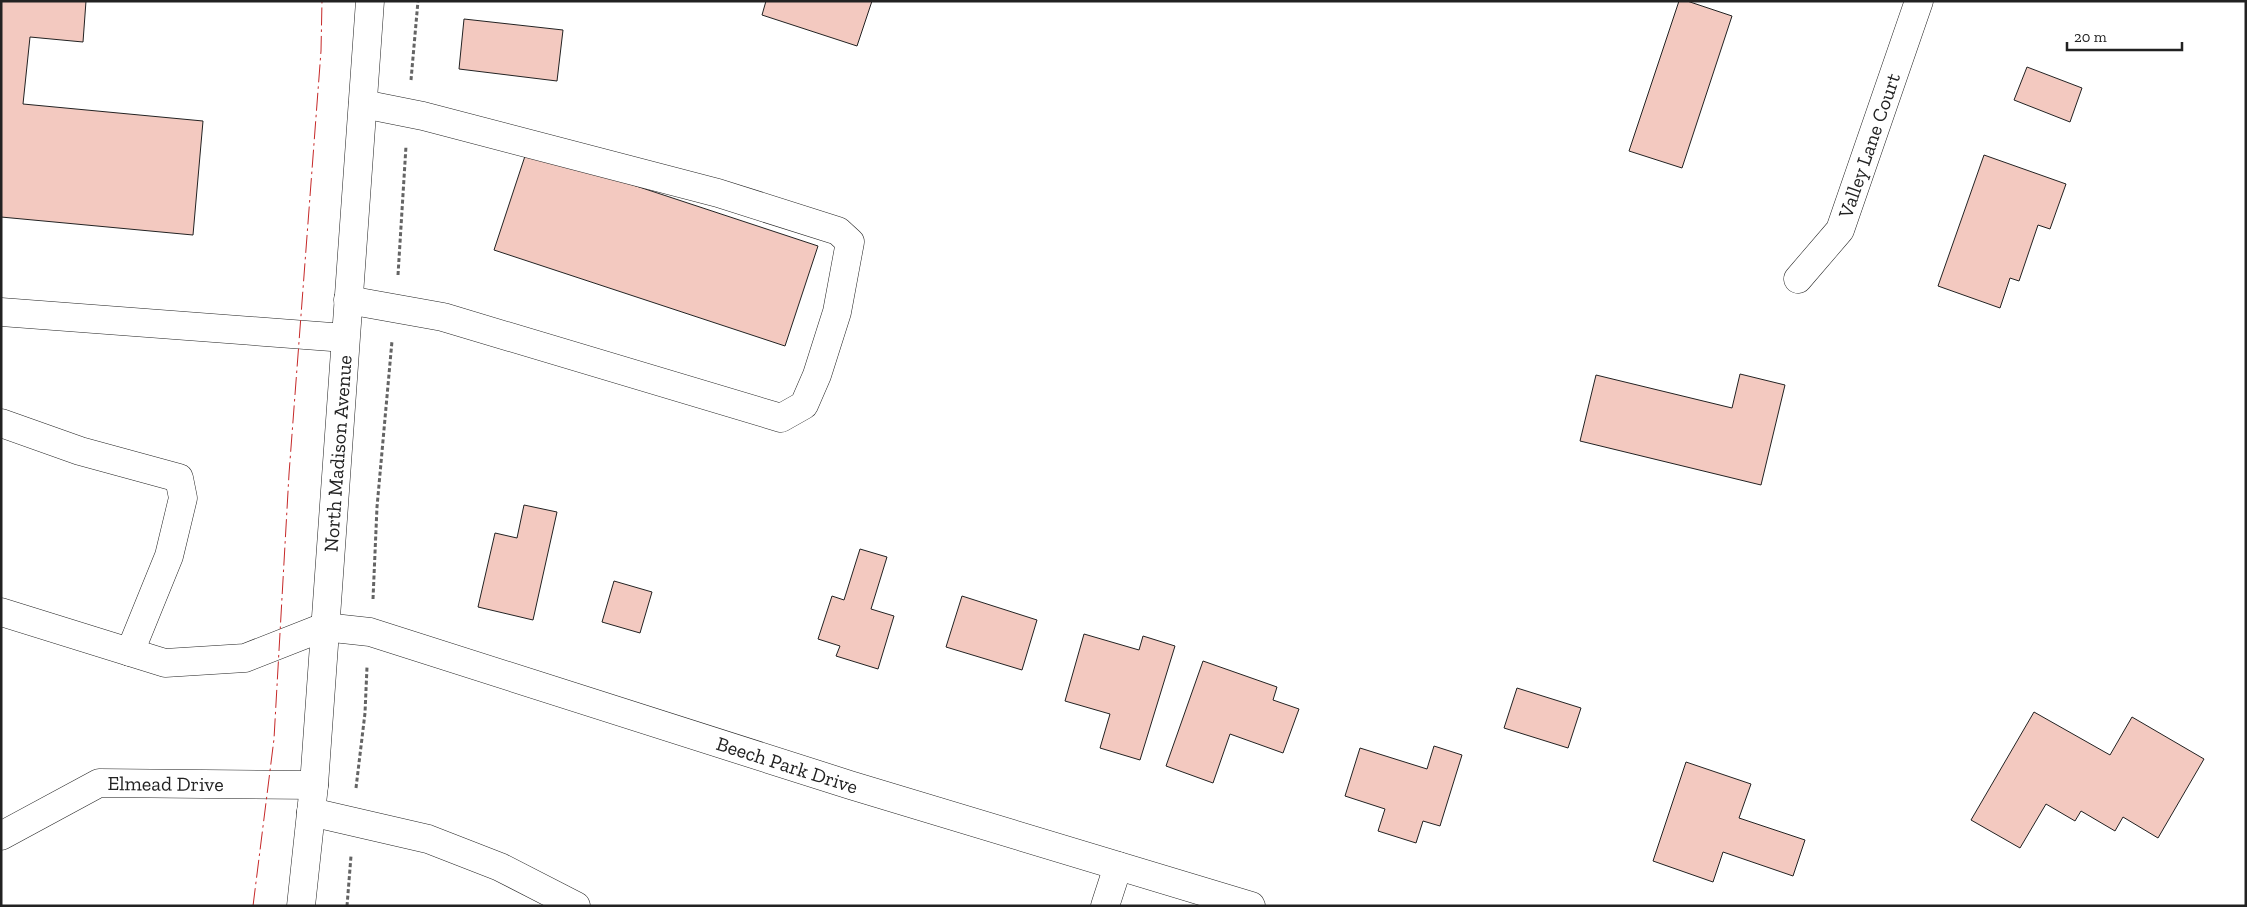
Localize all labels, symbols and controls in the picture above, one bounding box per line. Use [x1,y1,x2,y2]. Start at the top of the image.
scale bar [2067,20,2182,52]
text: 20 m [2074,28,2107,46]
street label: Valley Lane Court [1833,69,1905,222]
street label: North Madison Avenue [319,354,357,553]
street label: Beech Park Drive [714,731,861,799]
street label: Elmead Drive [107,771,224,796]

